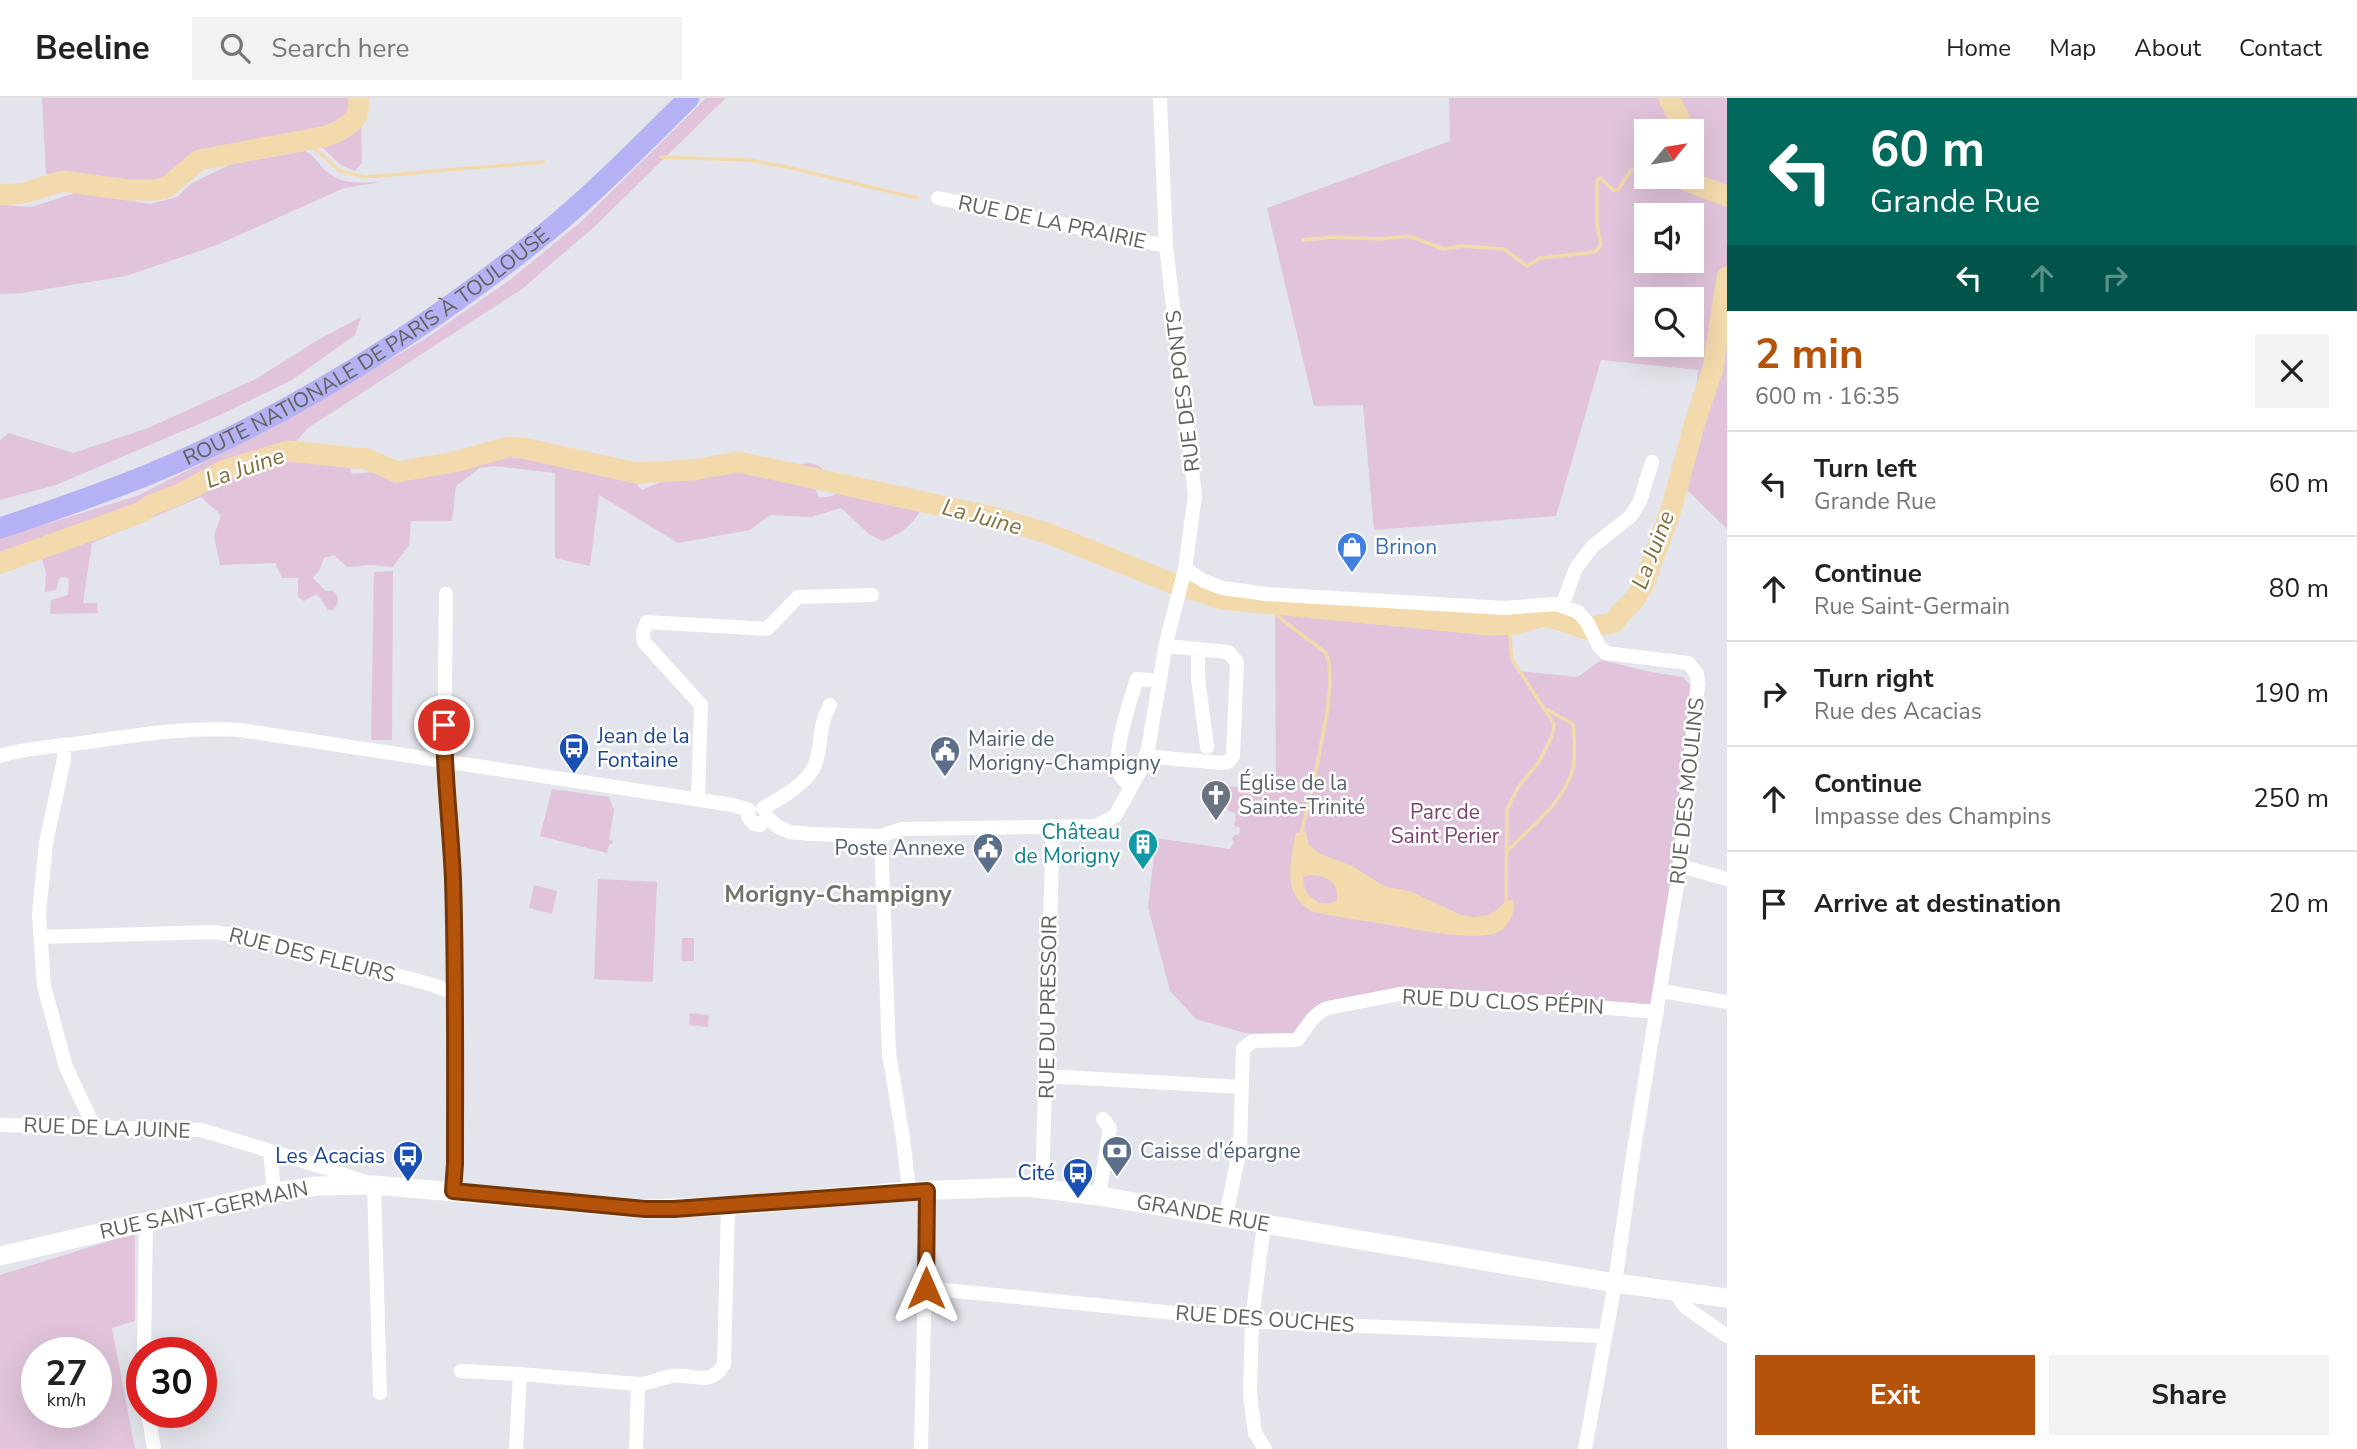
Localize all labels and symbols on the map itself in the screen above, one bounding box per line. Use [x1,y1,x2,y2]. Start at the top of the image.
north arrow [1634,119,1704,189]
street label: RUE DE LA PRAIRIE [956,188,1148,256]
street label: ROUTE NATIONALE DE PARIS À TOULOUSE [179,221,555,472]
street label: RUE DES PONTS [1159,308,1207,473]
water label: La Juine [201,440,289,496]
water label: La Juine [939,491,1025,543]
water label: La Juine [1624,506,1682,594]
shop icon: Brinon [1335,530,1369,574]
place label: Brinon [1375,533,1437,561]
pin [414,695,474,755]
street label: RUE DES MOULINS [1663,696,1711,886]
place label: Jean de la Fontaine [596,722,690,774]
place label: Mairie de Morigny-Champigny [968,725,1161,777]
bus stop icon: Jean de la Fontaine [557,731,591,775]
public building icon: Mairie de Morigny-Champigny [928,734,962,778]
place label: Église de la Sainte-Trinité [1239,769,1365,821]
church icon: Église de la Sainte-Trinité [1199,778,1233,822]
park label: Parc de Saint Perier [1391,798,1500,850]
place label: Château de Morigny [1014,818,1120,870]
building icon: Château de Morigny [1126,827,1160,871]
public building icon: Poste Annexe [971,831,1005,875]
place label: Poste Annexe [834,834,965,862]
district label: Morigny-Champigny [724,878,952,910]
street label: RUE DU PRESSOIR [1032,915,1064,1099]
street label: RUE DES FLEURS [226,921,398,989]
street label: RUE DU CLOS PÉPIN [1401,983,1605,1021]
street label: RUE DE LA JUINE [23,1111,191,1145]
bank icon: Caisse d'épargne [1100,1134,1134,1178]
place label: Caisse d'épargne [1140,1137,1301,1165]
bus stop icon: Les Acacias [391,1139,425,1183]
place label: Les Acacias [275,1142,385,1170]
bus stop icon: Cité [1061,1156,1095,1200]
place label: Cité [1018,1159,1055,1187]
street label: RUE SAINT-GERMAIN [97,1174,311,1246]
street label: GRANDE RUE [1134,1188,1272,1238]
position arrow [889,1251,963,1325]
street label: RUE DES OUCHES [1175,1299,1356,1339]
speed limit sign: 30 [126,1337,217,1428]

